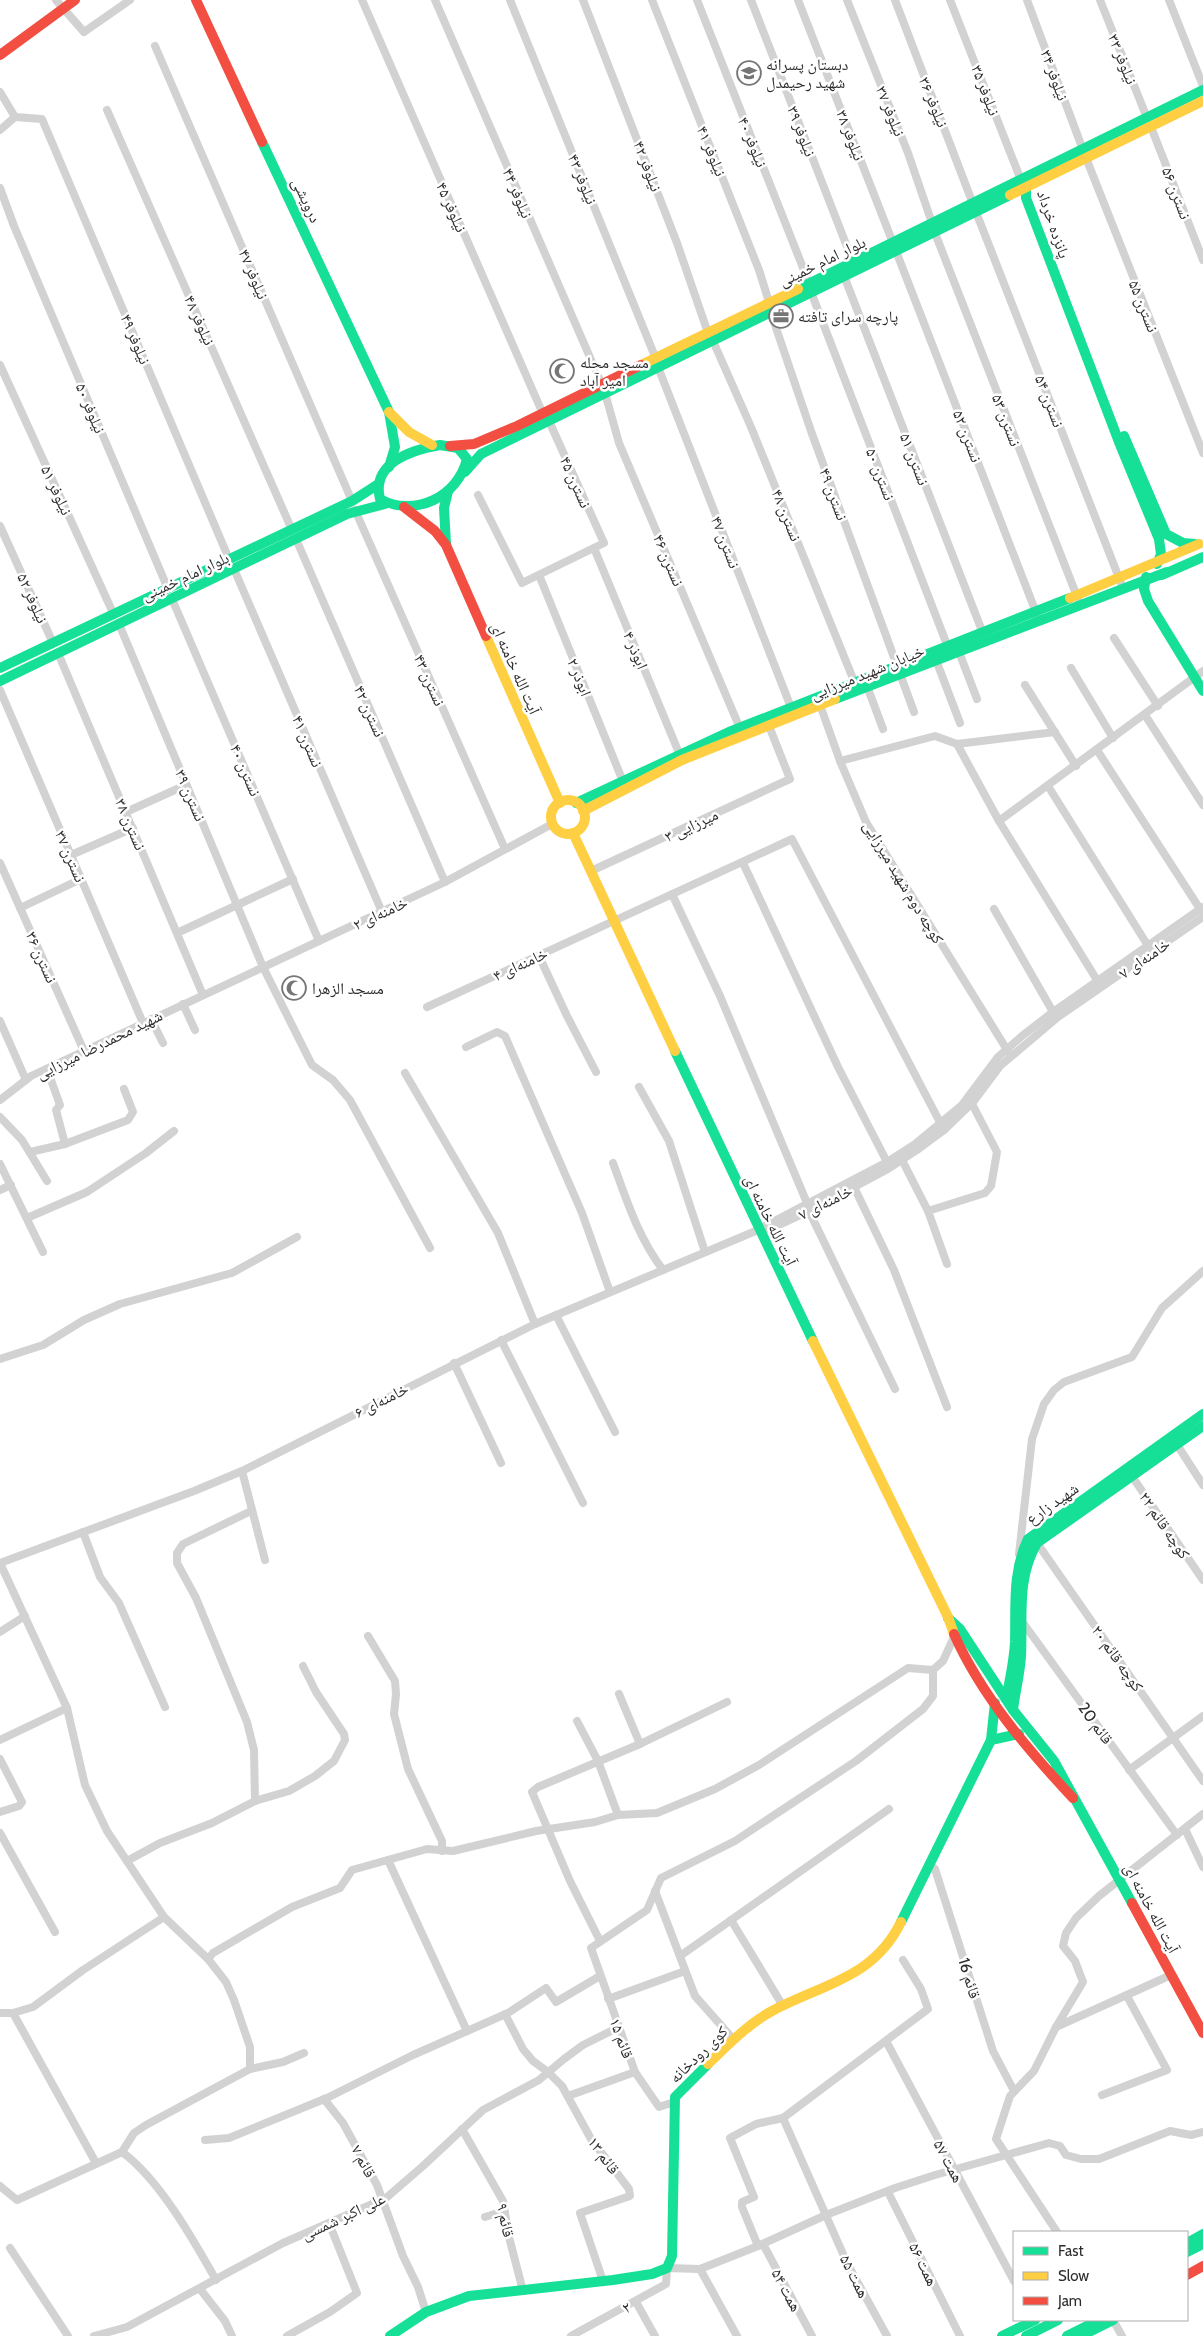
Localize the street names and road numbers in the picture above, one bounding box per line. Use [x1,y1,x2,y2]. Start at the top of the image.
street label: نیلوفر ۳۳ [1104,31,1141,87]
street label: نیلوفر ۳۴ [1037,47,1072,103]
street label: نیلوفر ۳۵ [967,62,1004,118]
street label: نیلوفر ۳۶ [915,74,952,130]
street label: نیلوفر ۳۷ [872,83,909,139]
street label: نیلوفر ۳۹ [783,103,820,159]
street label: نیلوفر ۳۸ [832,107,869,163]
street label: نیلوفر ۴۰ [734,114,771,170]
street label: نیلوفر ۴۱ [693,123,730,179]
street label: نیلوفر ۴۲ [629,138,666,194]
street label: نیلوفر ۴۳ [564,151,601,207]
street label: نسترن ۵۶ [1157,164,1195,222]
street label: نیلوفر ۴۴ [498,165,537,221]
street label: درویشی [287,175,325,226]
street label: نیلوفر ۴۵ [432,179,471,235]
street label: پانزده خرداد [1033,188,1074,261]
street label: بلوار امام خمینی [776,232,869,292]
street label: نیلوفر ۴۷ [234,246,273,302]
street label: نسترن ۵۵ [1124,277,1163,335]
street label: نیلوفر ۴۸ [180,292,219,348]
street label: نیلوفر ۴۹ [116,311,155,367]
street label: نسترن ۵۴ [1030,372,1068,430]
street label: نیلوفر ۵۰ [71,380,110,436]
street label: نسترن ۵۳ [987,391,1025,449]
street label: نسترن ۵۲ [948,407,986,465]
street label: نسترن ۵۱ [895,430,933,488]
street label: نسترن ۵۰ [861,445,899,503]
street label: نسترن ۴۵ [555,453,595,511]
street label: نیلوفر ۵۱ [37,462,76,518]
street label: نسترن ۴۹ [814,465,852,523]
street label: نسترن ۴۸ [767,486,806,544]
street label: نسترن ۴۷ [706,513,744,571]
street label: نسترن ۴۶ [648,531,688,589]
street label: بلوار امام خمینی [139,548,232,606]
street label: نیلوفر ۵۲ [13,570,52,626]
street label: آیت الله خامنه ای [486,619,545,718]
street label: ابوذر ۴ [619,628,652,672]
street label: خیابان شهید میرزایی [808,641,927,705]
street label: نسترن ۴۳ [409,651,449,709]
street label: ابوذر ۲ [563,655,596,699]
street label: نسترن ۴۲ [349,682,389,740]
street label: نسترن ۴۱ [287,712,327,770]
street label: نسترن ۴۰ [225,741,265,799]
street label: نسترن ۳۹ [170,766,210,824]
street label: نسترن ۳۸ [110,795,150,853]
street label: میرزایی ۳ [661,805,721,847]
street label: کوچه دوم شهید میرزایی [858,817,948,948]
street label: نسترن ۳۷ [50,827,90,885]
street label: خامنه‌ای ۲ [350,893,411,935]
street label: نسترن ۳۶ [21,928,61,986]
street label: خامنه‌ای ۷ [1115,934,1174,984]
street label: خامنه‌ای ۴ [490,944,551,986]
street label: شهید محمدرضا میرزایی [33,1006,166,1084]
street label: آیت الله خامنه ای [739,1172,801,1270]
street label: خامنه‌ای ۷ [795,1181,856,1225]
street label: خامنه‌ای ۶ [351,1379,412,1423]
street label: شهید زارع [1023,1479,1083,1529]
street label: کوچه قائم ۲۲ [1134,1488,1194,1563]
street label: کوچه قائم ۲۰ [1087,1621,1148,1696]
street label: قائم 20 [1073,1699,1117,1748]
street label: آیت الله خامنه ای [1119,1860,1184,1958]
street label: قائم 16 [953,1956,985,2001]
street label: قائم ۱۵ [605,2015,638,2061]
street label: کوی رودخانه [665,2022,732,2088]
street label: قائم ۱۳ [583,2133,624,2178]
street label: همت ۵۷ [929,2137,968,2186]
street label: قائم ۷ [346,2142,380,2181]
street label: علی اکبر شمسی [298,2189,389,2245]
street label: قائم ۹ [492,2201,518,2239]
street label: همت ۵۶ [905,2239,942,2289]
street label: همت ۵۵ [836,2252,873,2301]
street label: همت ۵۴ [767,2266,806,2315]
street label: ۲ [619,2297,634,2318]

